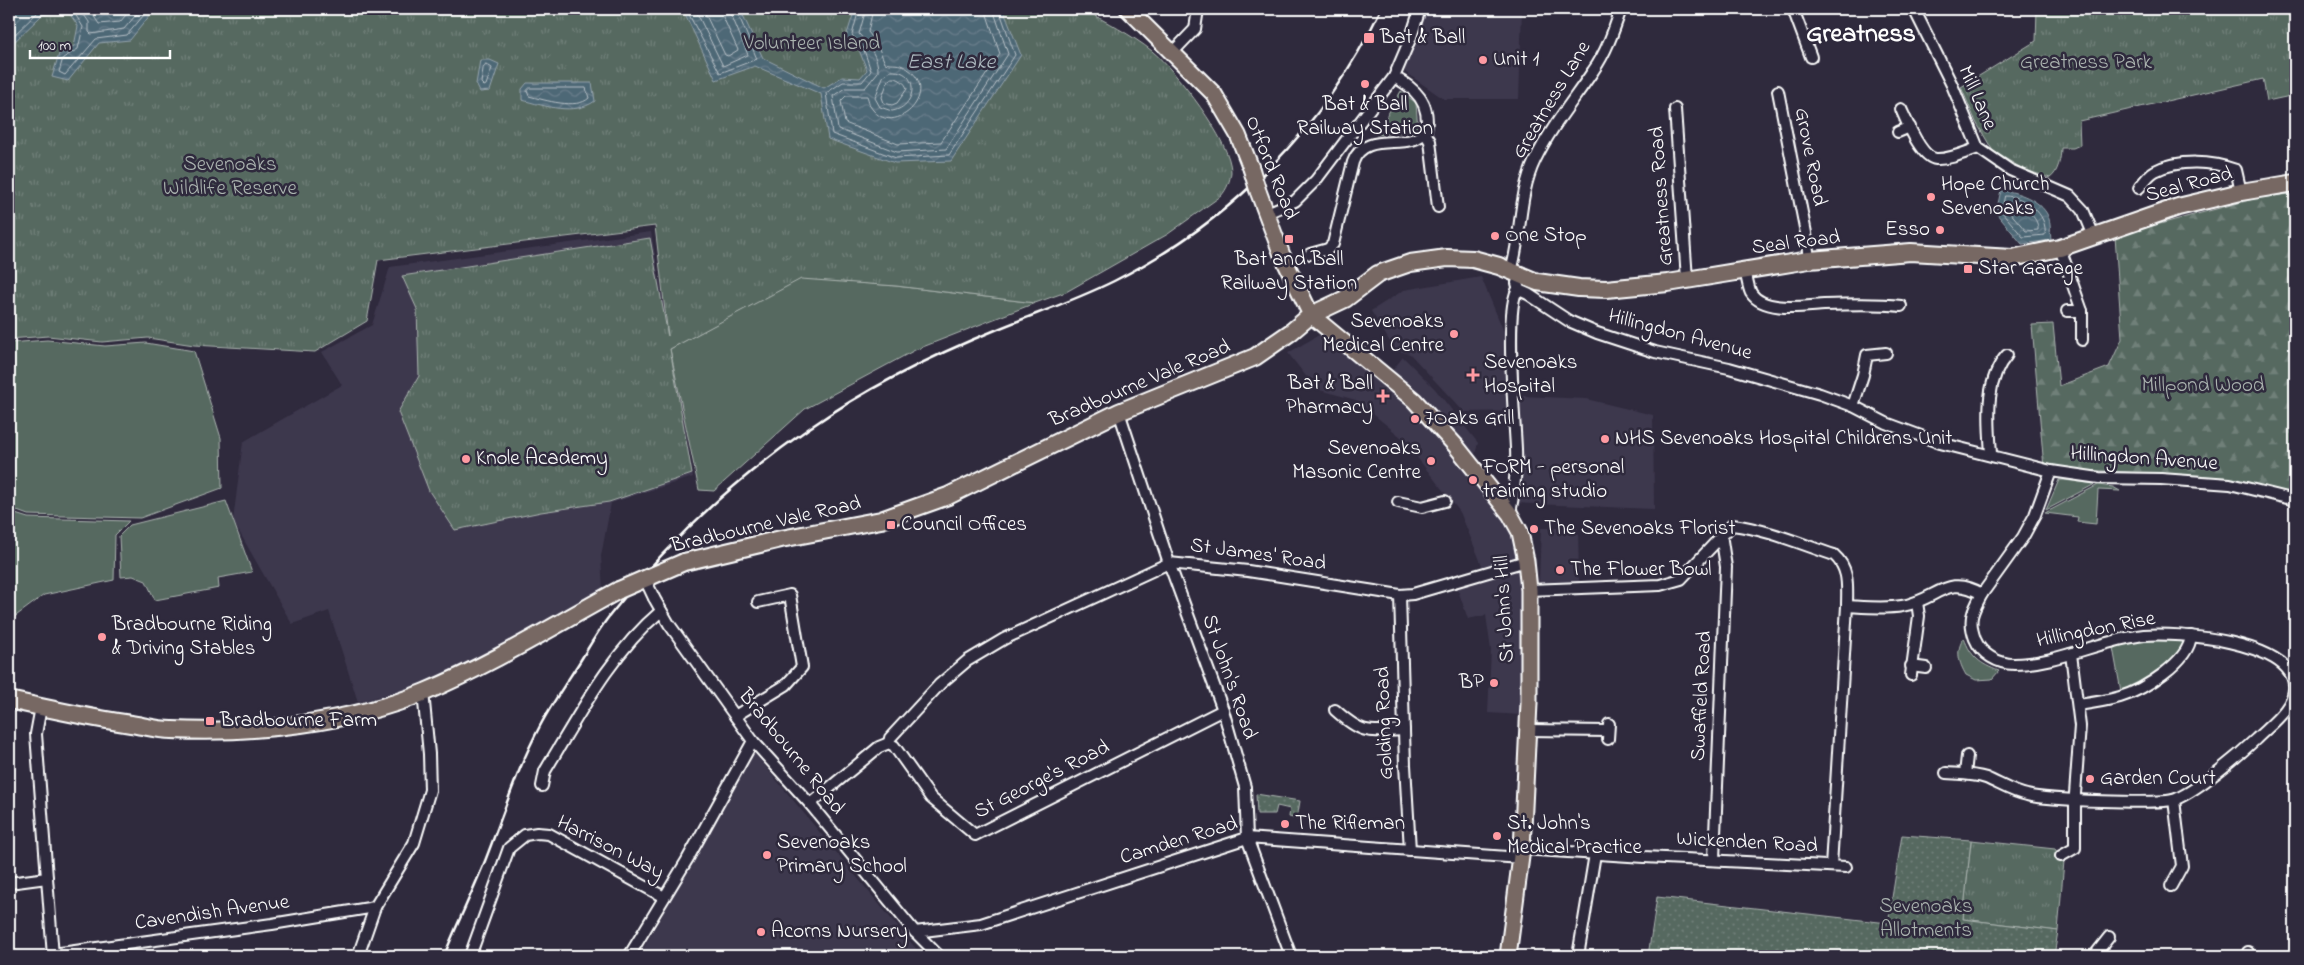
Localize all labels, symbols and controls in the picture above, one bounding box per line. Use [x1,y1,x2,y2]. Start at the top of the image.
district label: Greatness [1806,16,1916,54]
place label: Bat & Ball [1379,23,1465,53]
scale bar [30,28,170,60]
park label: Volunteer Island [743,29,880,59]
marker: Bat & Ball [1362,31,1376,45]
text: 100 m [38,35,71,57]
street label: Greatness Lane [1505,35,1599,165]
place label: Unit 1 [1493,45,1540,75]
water label: East Lake [907,47,997,79]
park label: Greatness Park [2020,48,2153,78]
marker: Unit 1 [1477,54,1489,66]
street label: Mill Lane [1950,61,2005,136]
marker: Bat & Ball Railway Station [1359,78,1371,90]
place label: Bat & Ball Railway Station [1297,90,1433,146]
street label: Grove Road [1786,105,1834,209]
street label: Otford Road [1237,112,1305,225]
street label: Greatness Road [1642,125,1682,267]
park label: Sevenoaks Wildlife Reserve [163,150,298,204]
street label: Seal Road [2142,159,2236,211]
place label: Hope Church Sevenoaks [1941,170,2049,224]
marker: Hope Church Sevenoaks [1925,191,1937,203]
place label: Esso [1885,215,1930,245]
place label: One Stop [1505,221,1587,251]
street label: Seal Road [1750,223,1842,263]
marker: Esso [1934,224,1946,236]
marker: One Stop [1489,230,1501,242]
marker: Bat and Ball Railway Station [1283,233,1295,245]
place label: Bat and Ball Railway Station [1221,245,1357,301]
place label: Star Garage [1978,254,2083,286]
marker: Star Garage [1962,263,1974,275]
street label: Hillingdon Avenue [1604,301,1756,371]
place label: Sevenoaks Medical Centre [1323,307,1445,361]
marker: Sevenoaks Medical Centre [1448,328,1460,340]
street label: Bradbourne Vale Road [1044,332,1235,436]
place label: Sevenoaks Hospital [1484,348,1578,402]
marker: Sevenoaks Hospital [1466,368,1480,382]
place label: Bat & Ball Pharmacy [1286,369,1373,425]
park label: Millpond Wood [2141,371,2265,401]
marker: Bat & Ball Pharmacy [1377,390,1389,402]
place label: 7Oaks Grill [1425,404,1514,434]
marker: 7Oaks Grill [1409,413,1421,425]
place label: NHS Sevenoaks Hospital Childrens Unit [1615,424,1952,454]
marker: NHS Sevenoaks Hospital Childrens Unit [1599,433,1611,445]
place label: Sevenoaks Masonic Centre [1292,434,1422,488]
street label: Hillingdon Avenue [2069,439,2219,481]
place label: Knole Academy [476,444,608,476]
marker: Knole Academy [460,453,472,465]
place label: FORM - personal training studio [1482,453,1624,509]
marker: Sevenoaks Masonic Centre [1425,455,1437,467]
marker: FORM - personal training studio [1467,474,1479,486]
street label: Bradbourne Vale Road [667,488,864,562]
place label: Council Offices [901,510,1027,540]
place label: The Sevenoaks Florist [1544,514,1736,544]
marker: Council Offices [885,519,897,531]
marker: The Sevenoaks Florist [1528,523,1540,535]
street label: St James' Road [1188,531,1328,579]
street label: St John's Hill [1487,554,1523,664]
place label: The Flower Bowl [1570,555,1712,585]
marker: The Flower Bowl [1554,564,1566,576]
street label: Hillingdon Rise [2034,604,2159,658]
place label: Bradbourne Riding & Driving Stables [111,610,272,666]
street label: St John's Road [1194,610,1264,744]
street label: Swaffield Road [1684,630,1720,762]
marker: Bradbourne Riding & Driving Stables [96,631,108,643]
street label: Golding Road [1368,666,1404,780]
place label: BP [1458,668,1484,698]
marker: BP [1488,677,1500,689]
street label: Bradbourne Road [730,682,852,822]
place label: Bradbourne Farm [219,706,377,736]
marker: Bradbourne Farm [204,715,216,727]
street label: St George's Road [969,733,1116,829]
place label: Garden Court [2100,764,2216,794]
marker: Garden Court [2084,773,2096,785]
street label: Harrison Way [550,808,669,890]
street label: Camden Road [1116,809,1242,873]
place label: The Rifleman [1295,809,1405,839]
place label: St. John's Medical Practice [1507,809,1642,863]
marker: The Rifleman [1279,818,1291,830]
street label: Wickenden Road [1675,824,1819,862]
place label: Sevenoaks Primary School [777,828,907,884]
marker: St. John's Medical Practice [1491,830,1503,842]
marker: Sevenoaks Primary School [761,849,773,861]
street label: Cavendish Avenue [133,887,292,939]
park label: Sevenoaks Allotments [1879,892,1973,946]
place label: Acorns Nursery [771,917,908,949]
marker: Acorns Nursery [755,926,767,938]

